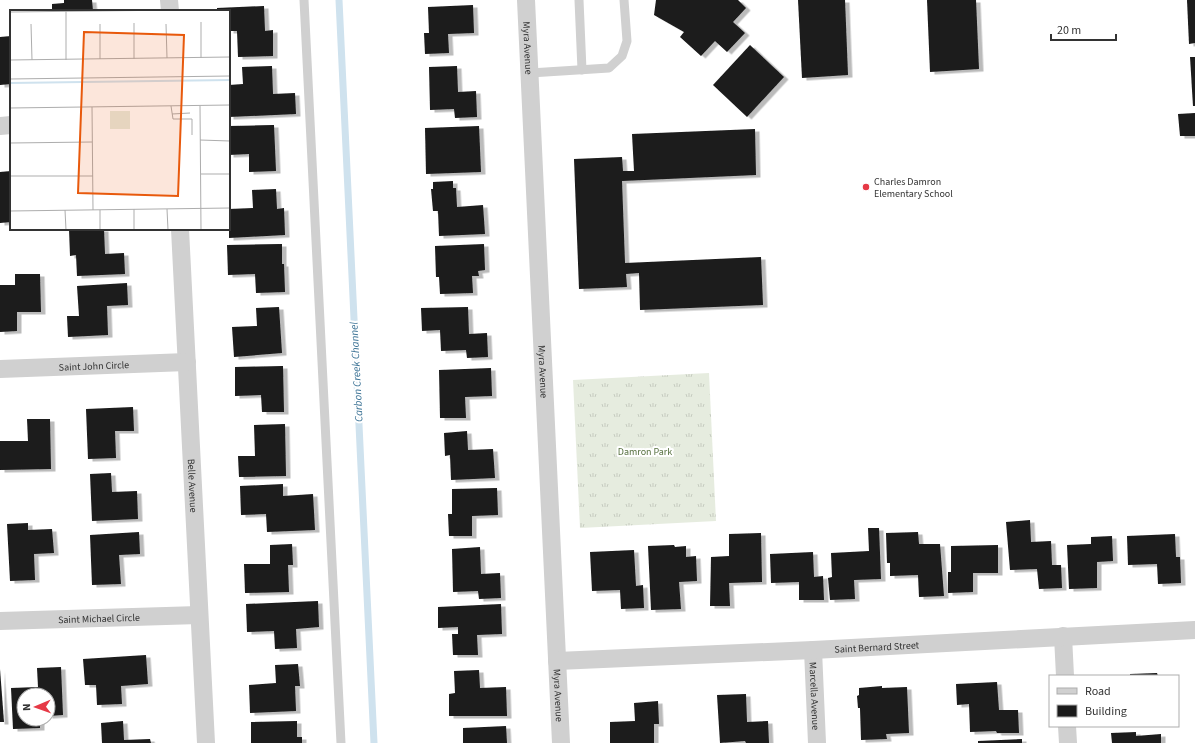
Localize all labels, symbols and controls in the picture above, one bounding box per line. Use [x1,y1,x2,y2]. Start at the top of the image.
inset map [10,10,230,230]
scale bar [1051,16,1116,42]
street label: Myra Avenue [519,21,536,75]
text: 20 m [1057,22,1081,39]
place label: Charles Damron Elementary School [874,175,953,201]
marker: Charles Damron Elementary School [861,182,871,192]
water label: Carbon Creek Channel [346,321,367,422]
street label: Myra Avenue [534,345,551,399]
street label: Saint John Circle [58,358,130,375]
park label: Damron Park [618,445,672,459]
street label: Belle Avenue [184,458,200,513]
street label: Saint Michael Circle [58,611,140,627]
street label: Saint Bernard Street [834,638,920,657]
street label: Marcella Avenue [806,662,822,730]
street label: Myra Avenue [550,668,566,722]
legend [1049,675,1179,727]
text: Road [1085,683,1111,700]
north arrow [16,687,56,727]
text: N [19,703,34,711]
text: Building [1085,703,1127,720]

